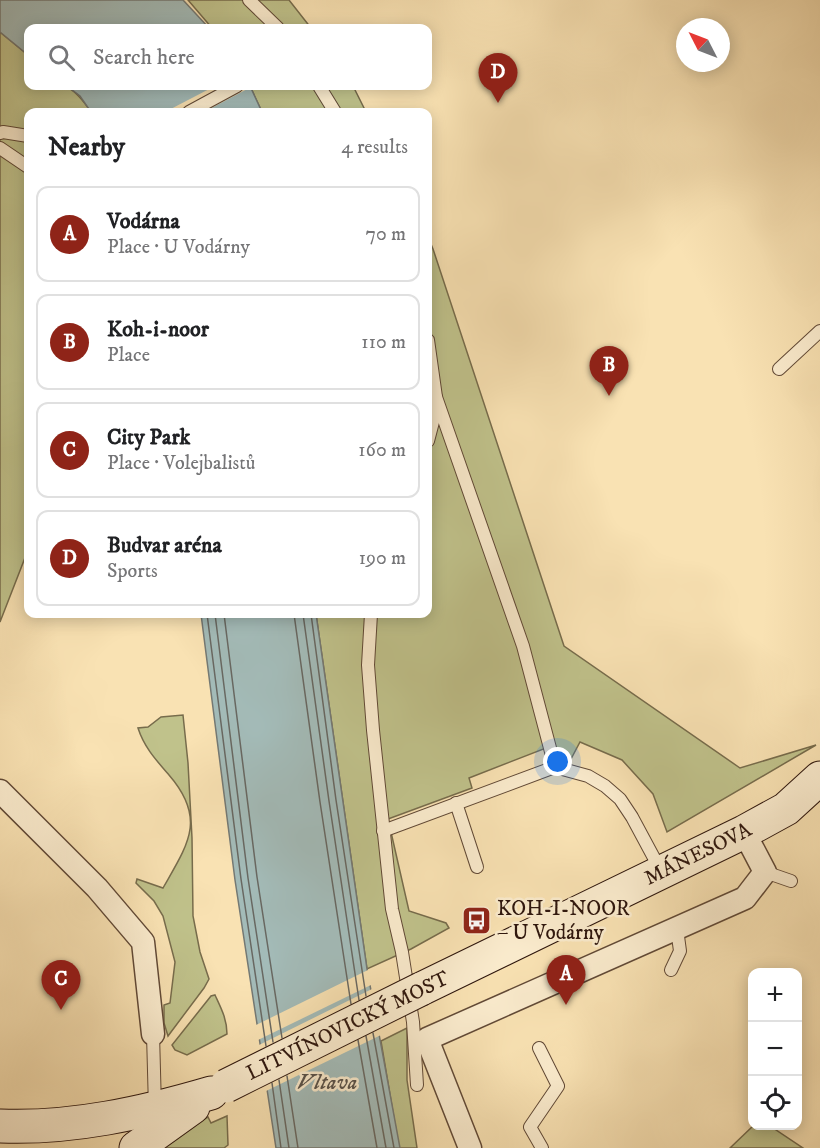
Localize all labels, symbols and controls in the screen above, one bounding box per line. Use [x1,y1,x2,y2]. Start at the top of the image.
north arrow [676,18,730,72]
search box [24,24,432,90]
icon: search [45,41,78,74]
text: Search here [93,44,195,71]
pin: D [478,54,518,103]
text: Nearby [48,131,125,164]
text: 4 results [341,135,408,160]
text: Vodárna [107,208,180,235]
text: A [63,222,76,247]
text: 70 m [365,222,406,247]
text: Place · U Vodárny [107,235,250,260]
text: Koh-i-noor [107,316,209,343]
text: B [63,330,76,355]
text: 110 m [361,330,406,355]
text: Place [107,343,150,368]
pin: B [590,346,628,396]
text: City Park [107,424,190,451]
text: C [63,438,76,463]
text: 160 m [358,438,406,463]
text: Place · Volejbalistů [107,451,255,476]
text: Budvar aréna [107,532,222,559]
text: D [62,546,77,571]
text: 190 m [359,546,406,571]
text: Sports [107,559,158,584]
your location [543,747,572,776]
street label: MÁNESOVA [640,817,757,891]
place label: KOH-I-NOOR – U Vodárny [497,896,630,946]
bus stop icon: KOH-I-NOOR – U Vodárny [460,905,492,937]
pin: A [546,956,586,1005]
pin: C [42,960,80,1010]
street label: LITVÍNOVICKÝ MOST [241,964,454,1086]
map controls [748,968,802,1130]
button: + [748,968,802,1022]
button: − [748,1022,802,1076]
water label: Vltava [297,1069,357,1096]
button: locate [748,1076,802,1130]

